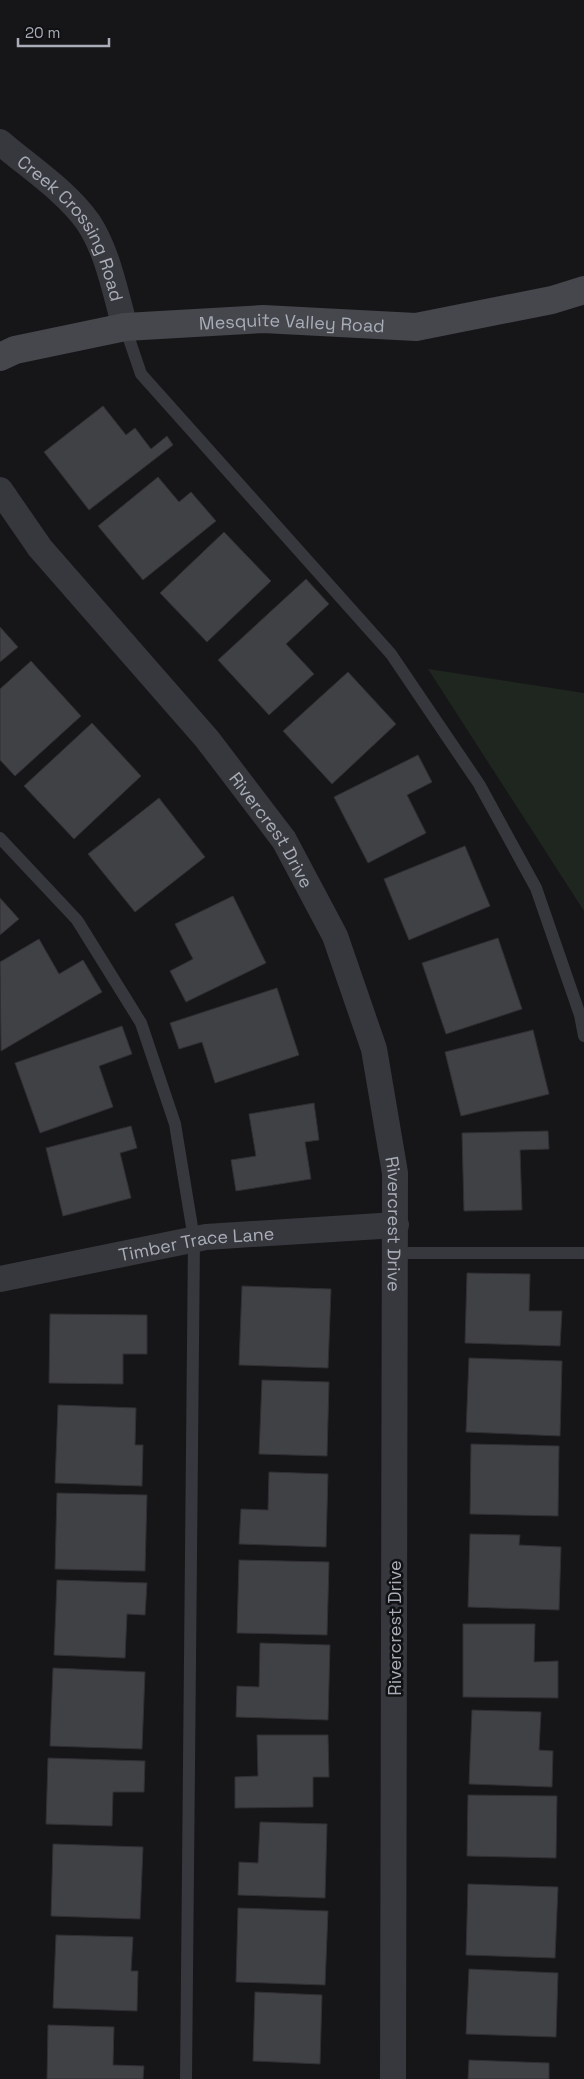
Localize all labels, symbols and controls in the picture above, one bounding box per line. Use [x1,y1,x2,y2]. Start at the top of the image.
scale bar [18,15,109,47]
text: 20 m [25,23,60,42]
street label: Creek Crossing Road [13,150,129,304]
street label: Mesquite Valley Road [198,307,385,337]
street label: Rivercrest Drive [225,767,319,892]
street label: Rivercrest Drive [381,1154,407,1292]
street label: Timber Trace Lane [117,1221,275,1266]
street label: Rivercrest Drive [383,1560,406,1696]

